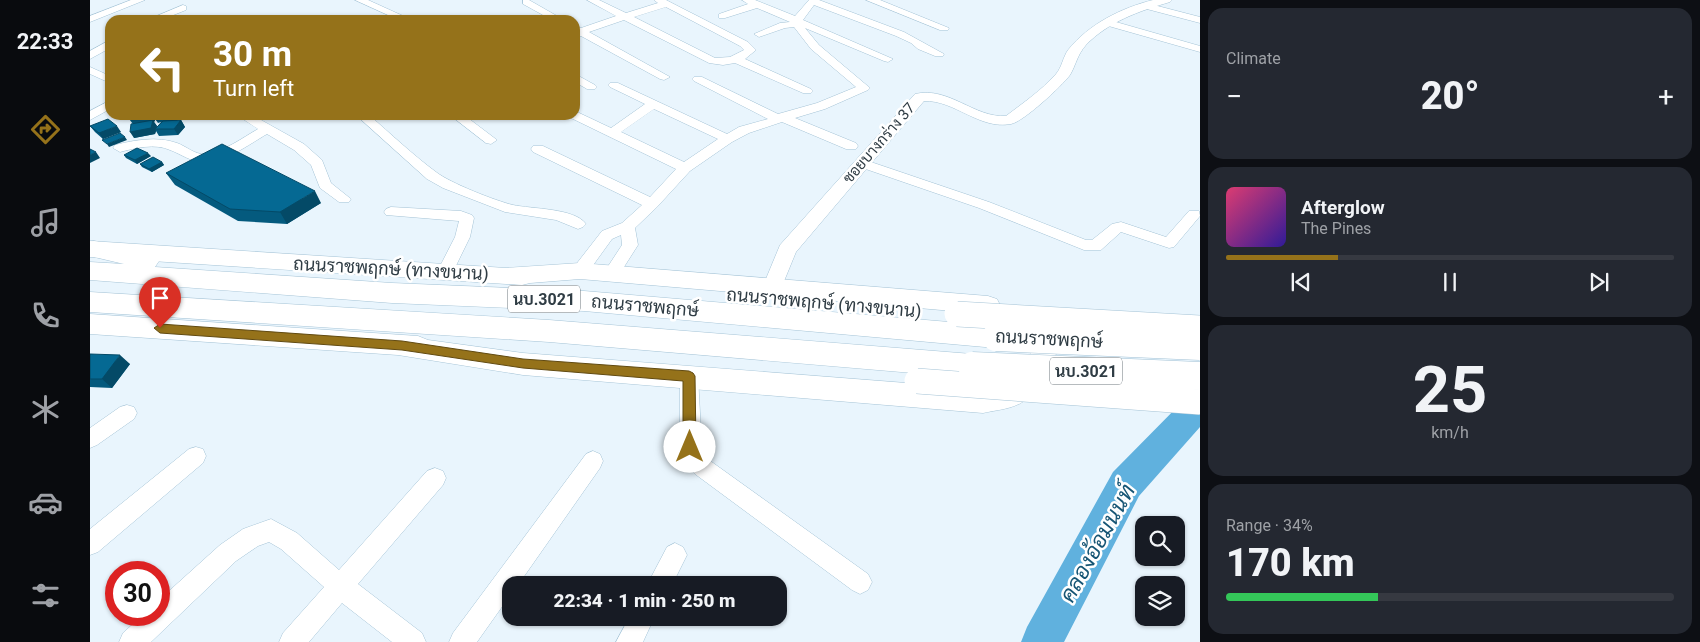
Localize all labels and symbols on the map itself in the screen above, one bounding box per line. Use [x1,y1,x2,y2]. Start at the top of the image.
street label: ซอยบางกร่าง 37 [838,98,919,187]
street label: ถนนราชพฤกษ์ (ทางขนาน) [293,251,489,285]
pin [139,277,181,328]
street label: ถนนราชพฤกษ์ (ทางขนาน) [726,282,923,322]
road number: นบ.3021 [508,286,580,312]
street label: ถนนราชพฤกษ์ [590,288,701,322]
street label: ถนนราชพฤกษ์ [995,323,1104,353]
road number: นบ.3021 [1050,358,1122,384]
position arrow [663,420,715,472]
water label: คลองอ้อมนนท์ [1053,477,1141,606]
speed limit sign: 30 [105,561,170,626]

